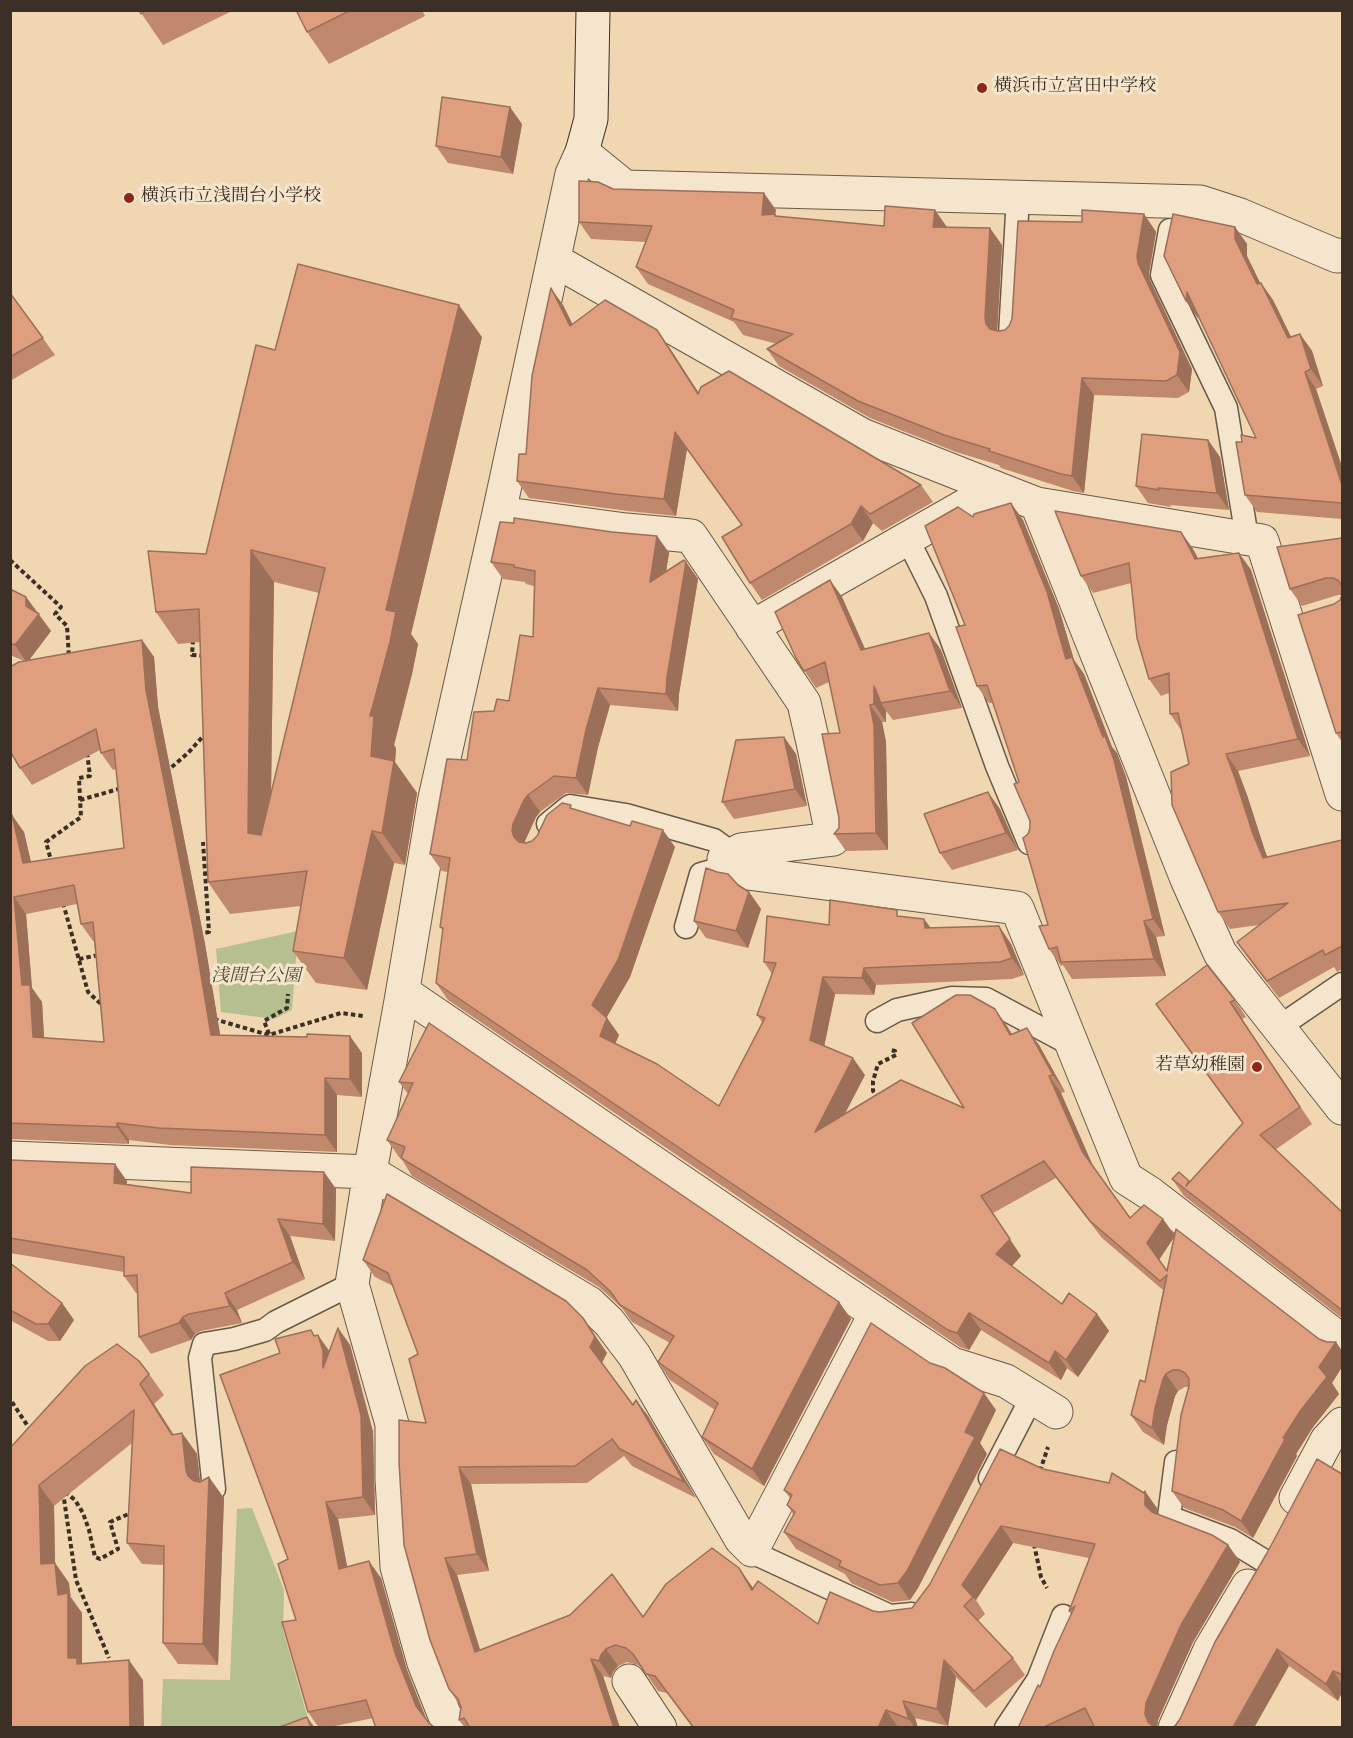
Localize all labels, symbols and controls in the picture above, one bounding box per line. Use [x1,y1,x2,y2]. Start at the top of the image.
place label: 横浜市立宮田中学校 [994,77,1156,99]
marker: 横浜市立宮田中学校 [975,81,989,95]
place label: 横浜市立浅間台小学校 [141,187,321,209]
marker: 横浜市立浅間台小学校 [122,191,136,205]
park label: 浅間台公園 [211,967,301,989]
place label: 若草幼稚園 [1155,1056,1245,1078]
marker: 若草幼稚園 [1250,1060,1264,1074]

